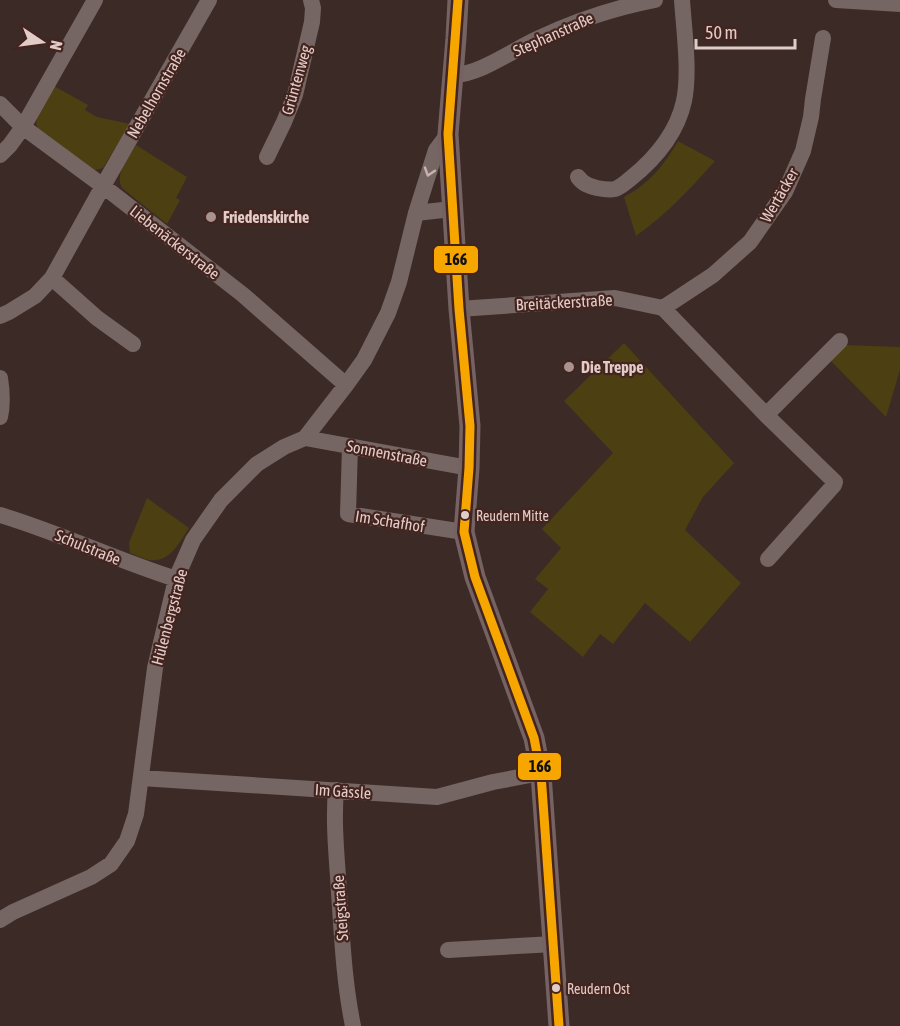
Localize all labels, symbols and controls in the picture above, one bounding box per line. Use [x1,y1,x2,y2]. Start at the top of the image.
street label: Stephanstraße [510,8,596,61]
north arrow [12,12,72,72]
scale bar [696,12,795,50]
text: 50 m [705,22,737,43]
text: N [47,39,66,52]
street label: Grüntenweg [277,43,316,117]
street label: Nebelhornstraße [123,45,189,141]
street label: Wertäcker [756,164,802,225]
one-way arrow [424,166,437,177]
street label: Liebenäckerstraße [127,201,223,283]
place label: Friedenskirche [223,208,309,226]
marker: Friedenskirche [204,210,218,224]
line badge: 166 [433,245,479,274]
text: 166 [445,250,468,268]
street label: Breitäckerstraße [515,290,613,314]
place label: Die Treppe [581,358,644,376]
marker: Die Treppe [562,360,576,374]
street label: Sonnenstraße [345,436,429,470]
street label: Im Schafhof [354,507,426,535]
place label: Reudern Mitte [476,508,549,524]
marker: Reudern Mitte [459,509,471,521]
street label: Schulstraße [53,526,123,568]
street label: Hülenbergstraße [147,567,191,667]
line badge: 166 [517,752,562,781]
text: 166 [529,757,552,775]
street label: Im Gässle [314,780,372,802]
street label: Steigstraße [329,874,352,941]
place label: Reudern Ost [567,981,630,997]
marker: Reudern Ost [550,982,562,994]

